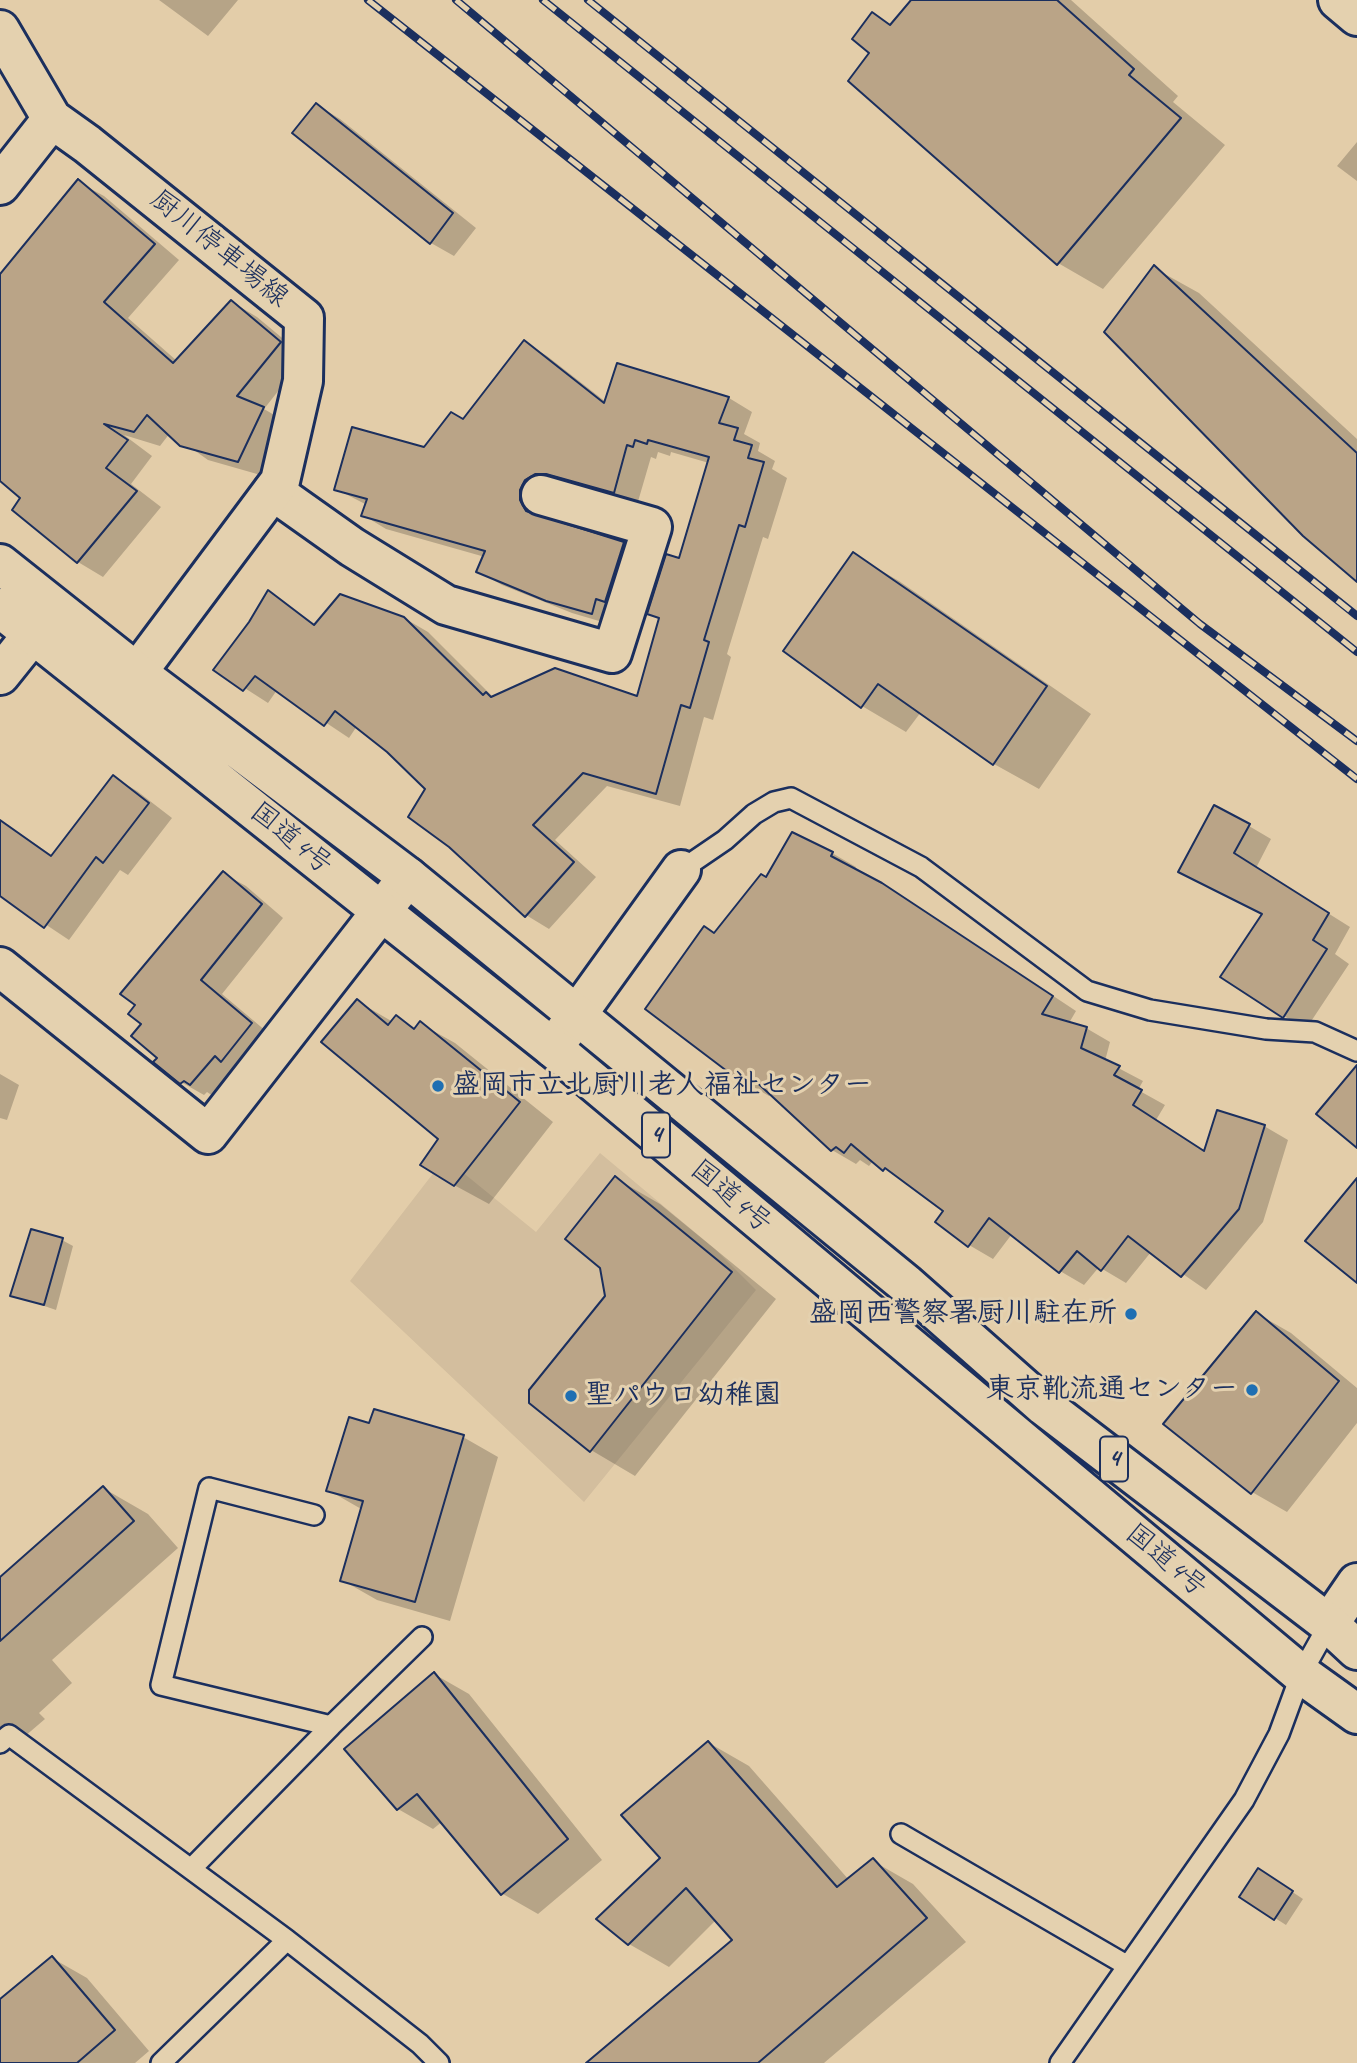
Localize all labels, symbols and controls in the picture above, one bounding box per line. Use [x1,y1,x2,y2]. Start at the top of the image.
street label: 厨川停車場線 [143,183,295,315]
street label: 国道4号 [243,796,339,882]
place label: 盛岡市立北厨川老人福祉センター [452,1069,872,1103]
marker: 盛岡市立北厨川老人福祉センター [430,1078,446,1094]
road number: 4 [642,1112,670,1158]
street label: 国道4号 [683,1153,779,1241]
place label: 盛岡西警察署厨川駐在所 [809,1297,1117,1331]
marker: 盛岡西警察署厨川駐在所 [1123,1306,1139,1322]
place label: 東京靴流通センター [986,1373,1238,1407]
place label: 聖パウロ幼稚園 [585,1379,781,1413]
marker: 東京靴流通センター [1244,1382,1260,1398]
marker: 聖パウロ幼稚園 [563,1388,579,1404]
road number: 4 [1100,1436,1128,1482]
street label: 国道4号 [1118,1517,1214,1605]

